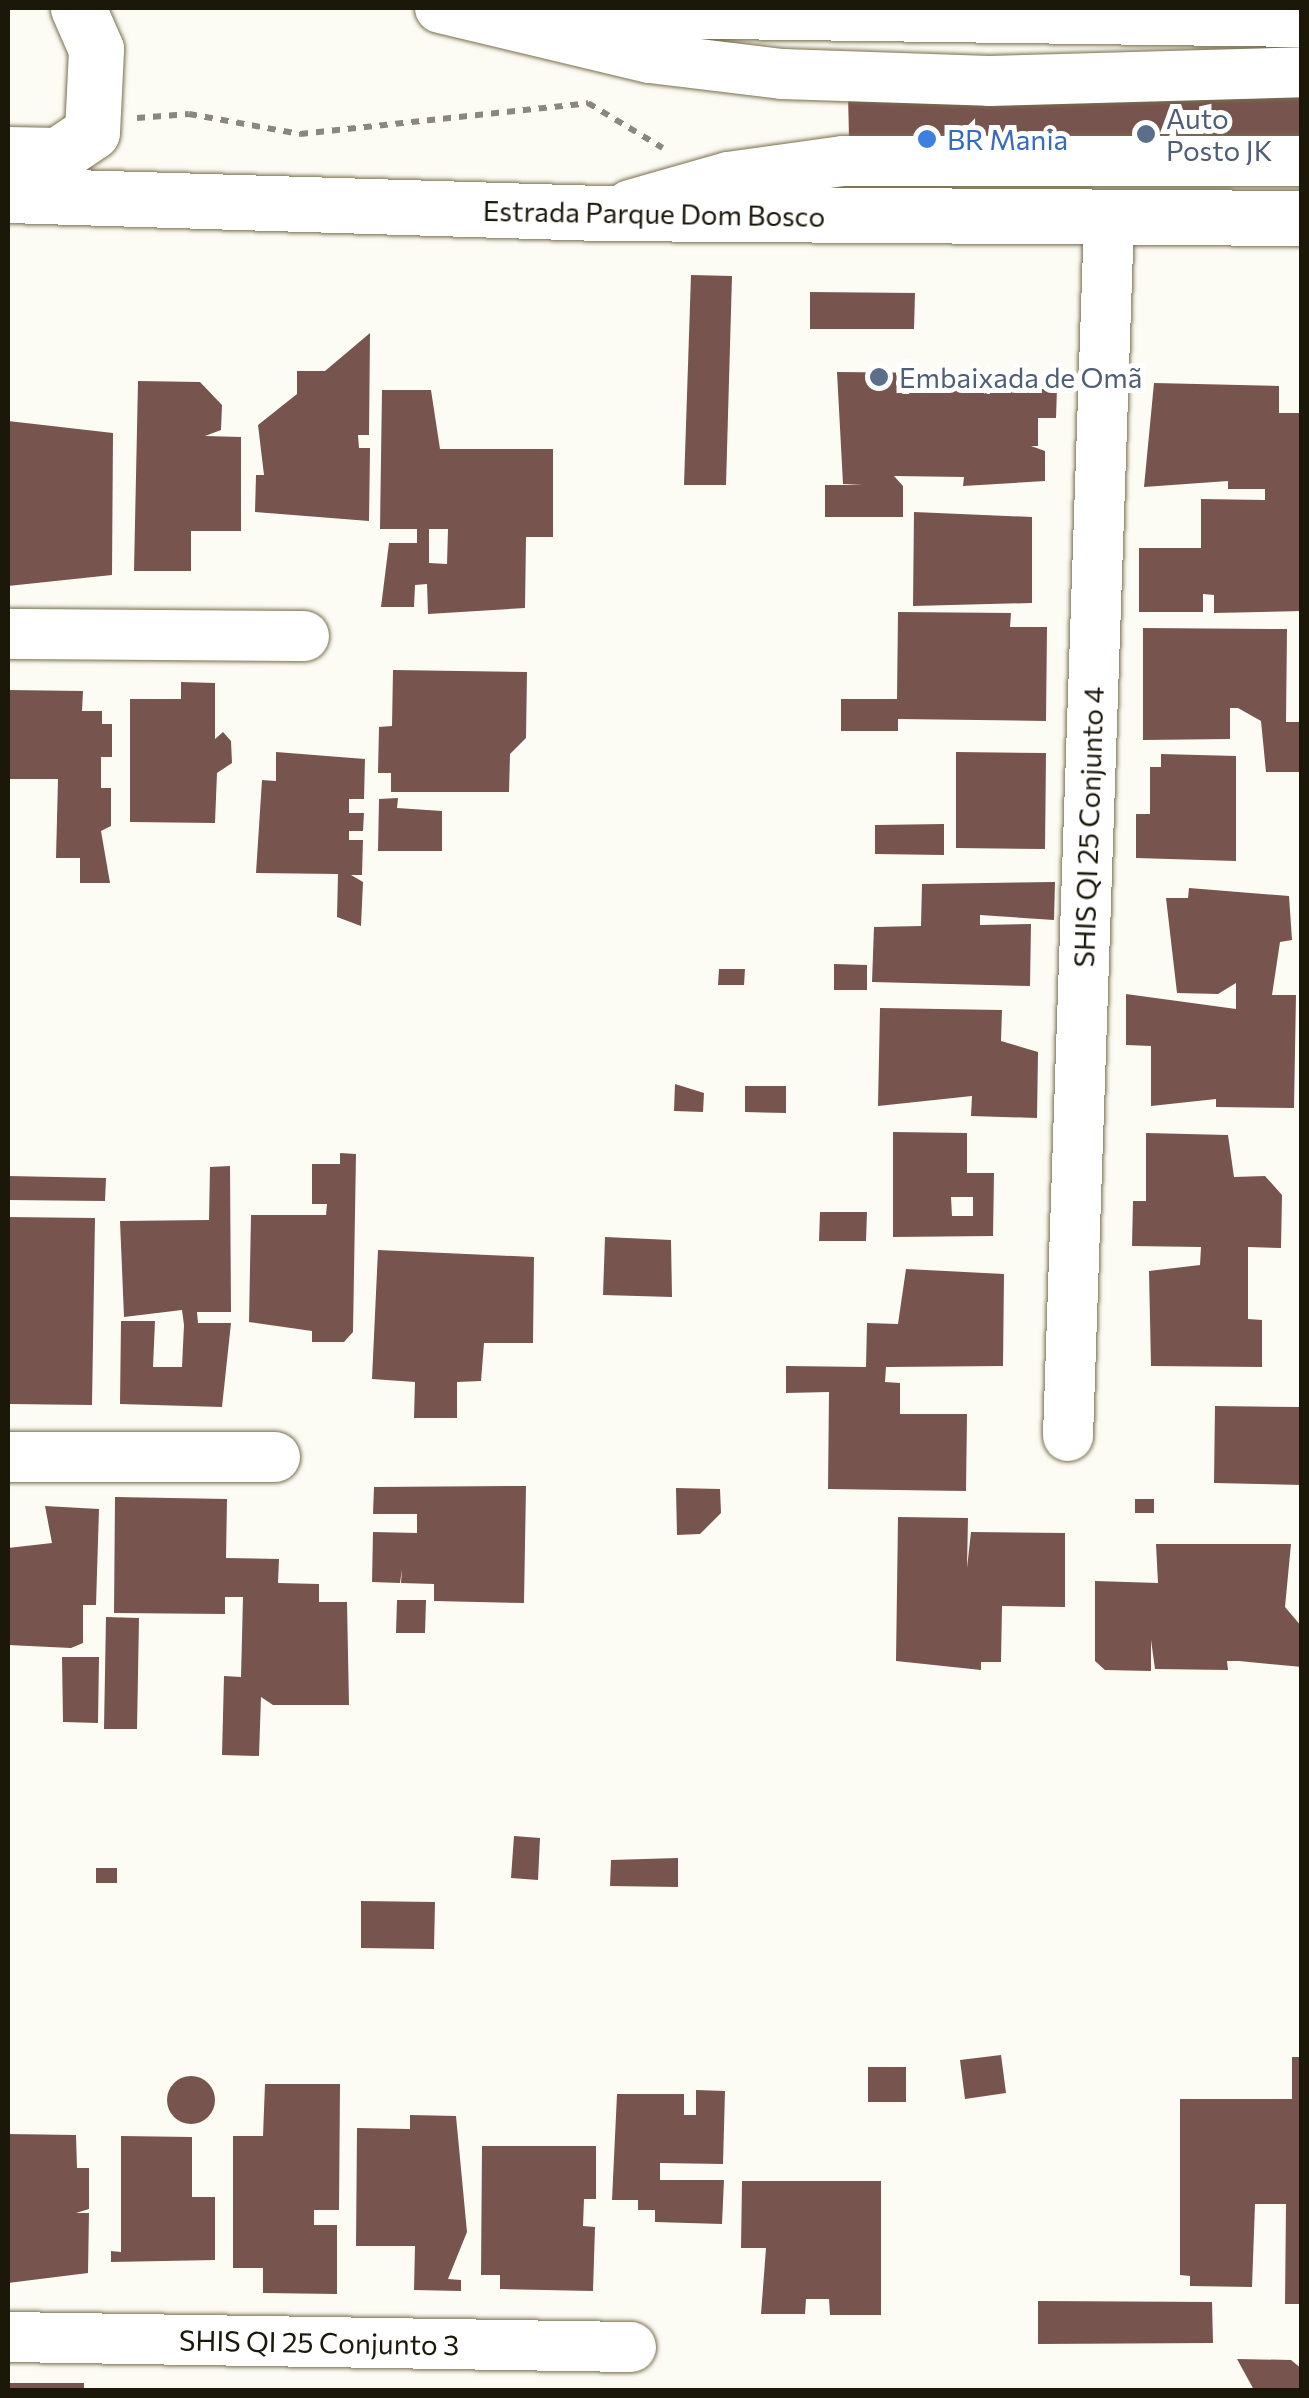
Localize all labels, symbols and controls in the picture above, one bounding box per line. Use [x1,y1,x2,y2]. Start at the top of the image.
place label: Auto Posto JK [1166,101,1273,167]
place label: BR Mania [947,122,1068,156]
marker: Auto Posto JK [1135,123,1157,145]
marker: BR Mania [916,128,938,150]
street label: Estrada Parque Dom Bosco [483,193,825,233]
place label: Embaixada de Omã [899,360,1142,394]
marker: Embaixada de Omã [868,366,890,388]
street label: SHIS QI 25 Conjunto 4 [1066,686,1110,968]
street label: SHIS QI 25 Conjunto 3 [179,2323,459,2361]

